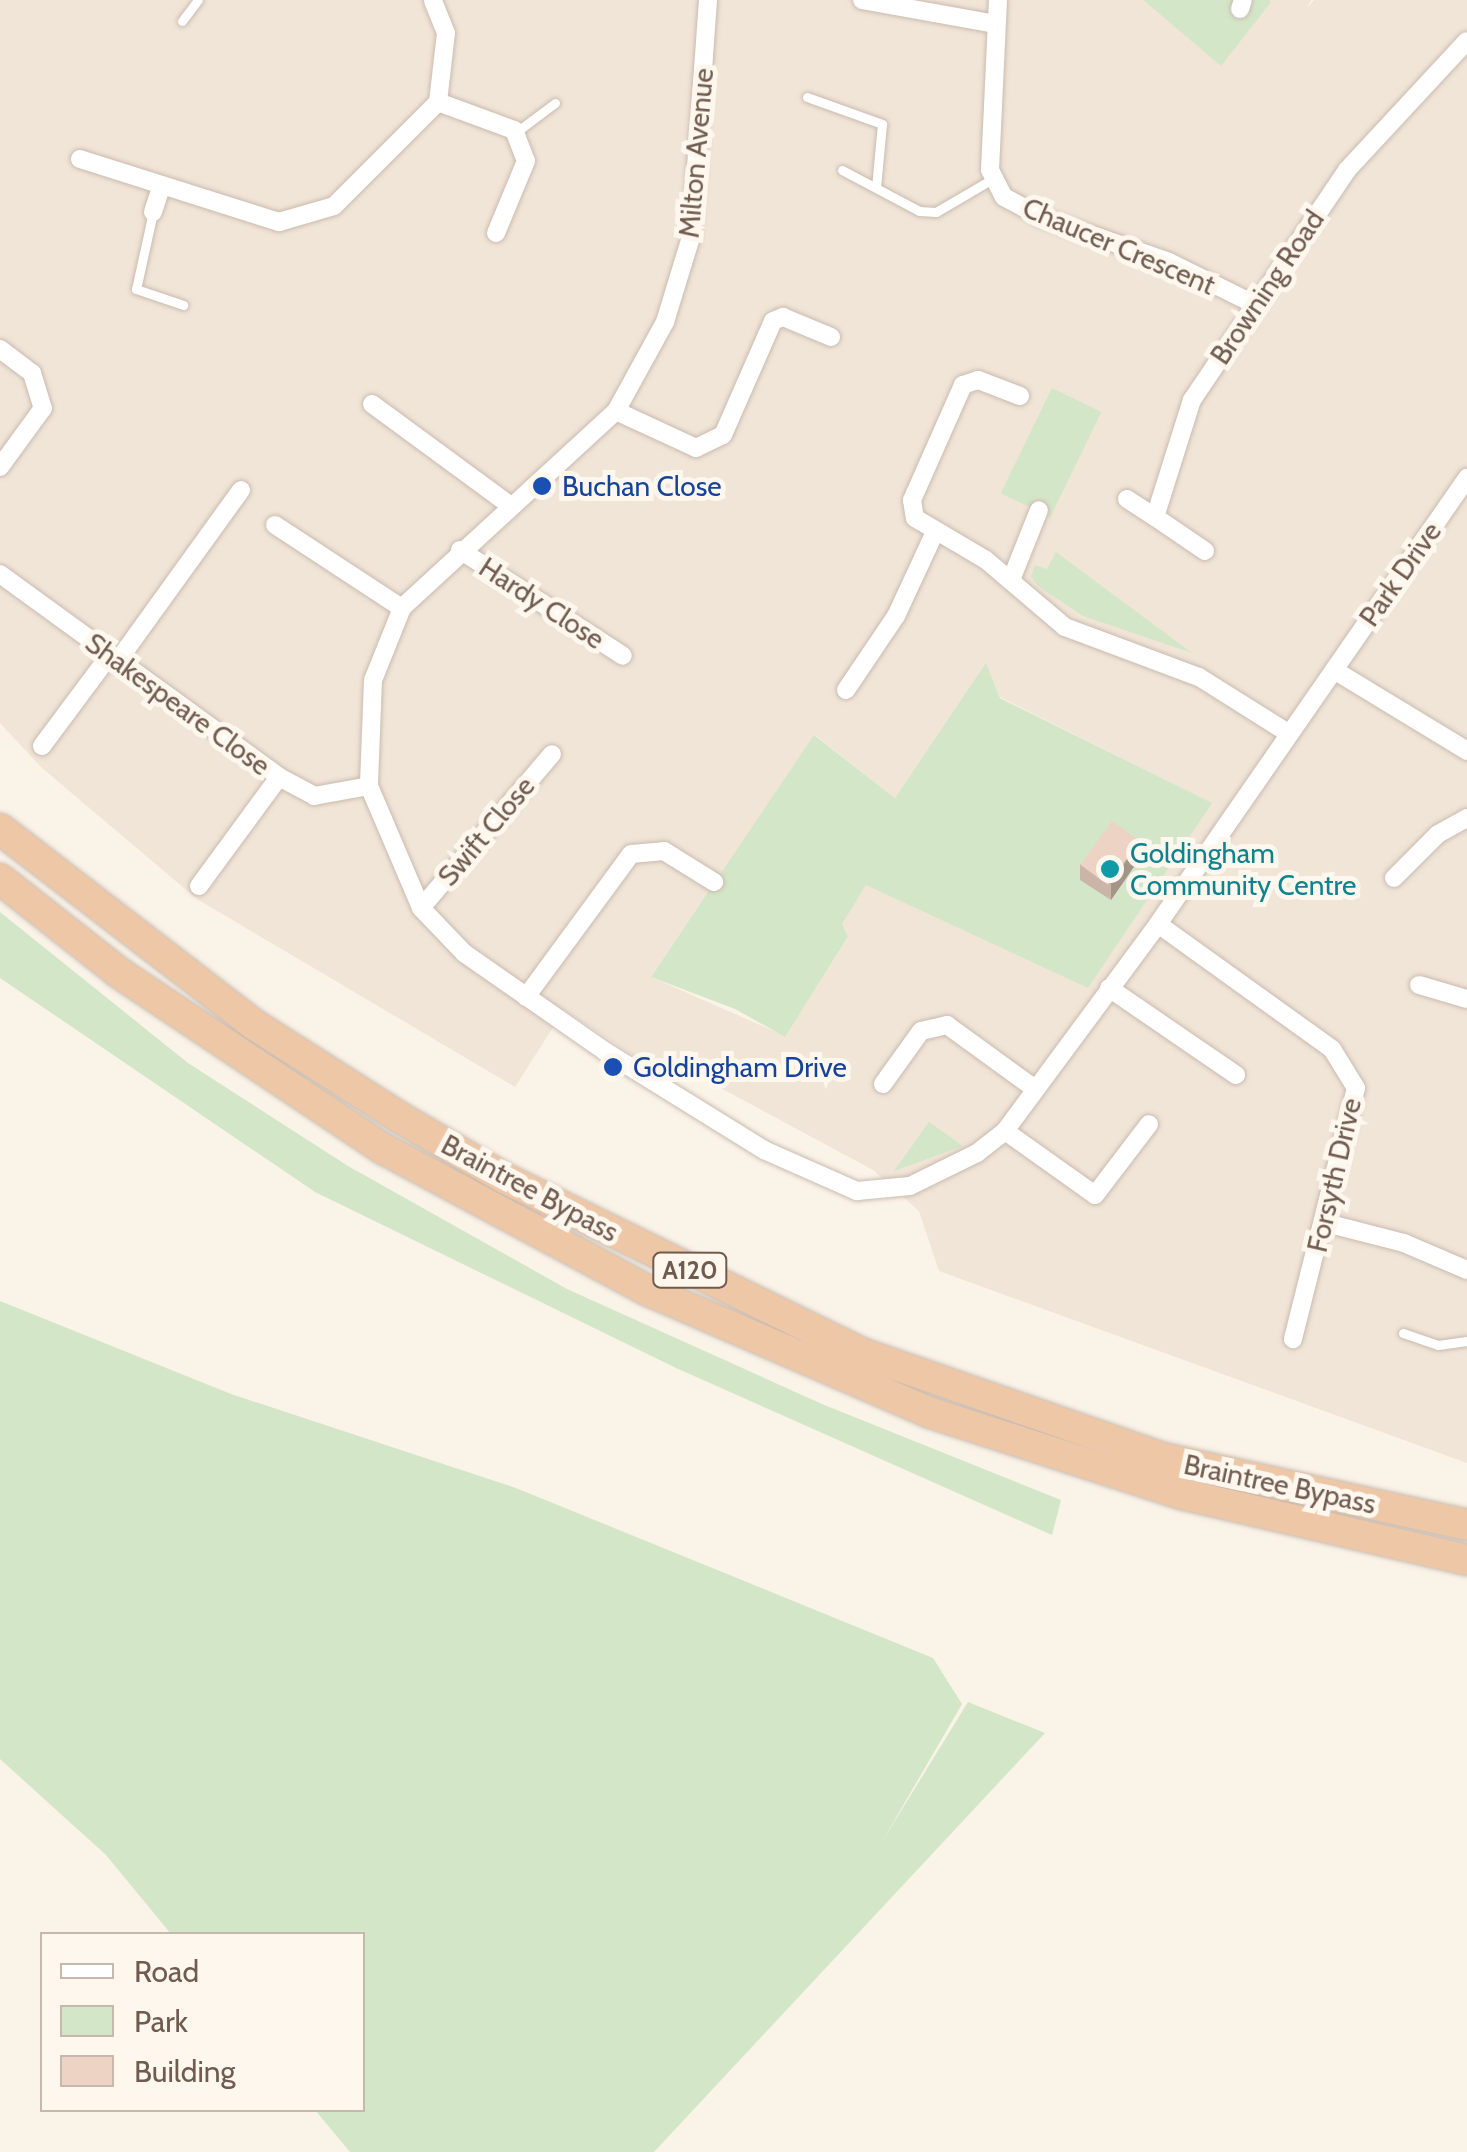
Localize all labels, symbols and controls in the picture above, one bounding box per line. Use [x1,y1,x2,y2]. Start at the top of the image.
street label: Milton Avenue [672,67,720,239]
street label: Chaucer Crescent [1018,190,1220,302]
street label: Browning Road [1203,203,1331,371]
place label: Buchan Close [562,469,722,503]
marker: Buchan Close [531,475,553,497]
street label: Park Drive [1352,515,1448,633]
street label: Hardy Close [473,550,611,656]
street label: Shakespeare Close [79,626,277,782]
street label: Swift Close [431,770,541,892]
place label: Goldingham Community Centre [1130,836,1356,902]
marker: Goldingham Community Centre [1099,858,1121,880]
place label: Goldingham Drive [633,1050,847,1084]
marker: Goldingham Drive [602,1056,624,1078]
street label: Forsyth Drive [1300,1095,1368,1255]
street label: Braintree Bypass [436,1127,624,1249]
road number: A120 [650,1250,730,1290]
street label: Braintree Bypass [1181,1447,1379,1521]
legend [40,1932,365,2112]
text: Road [134,1953,199,1990]
text: Park [134,2003,188,2040]
text: Building [134,2053,236,2090]

